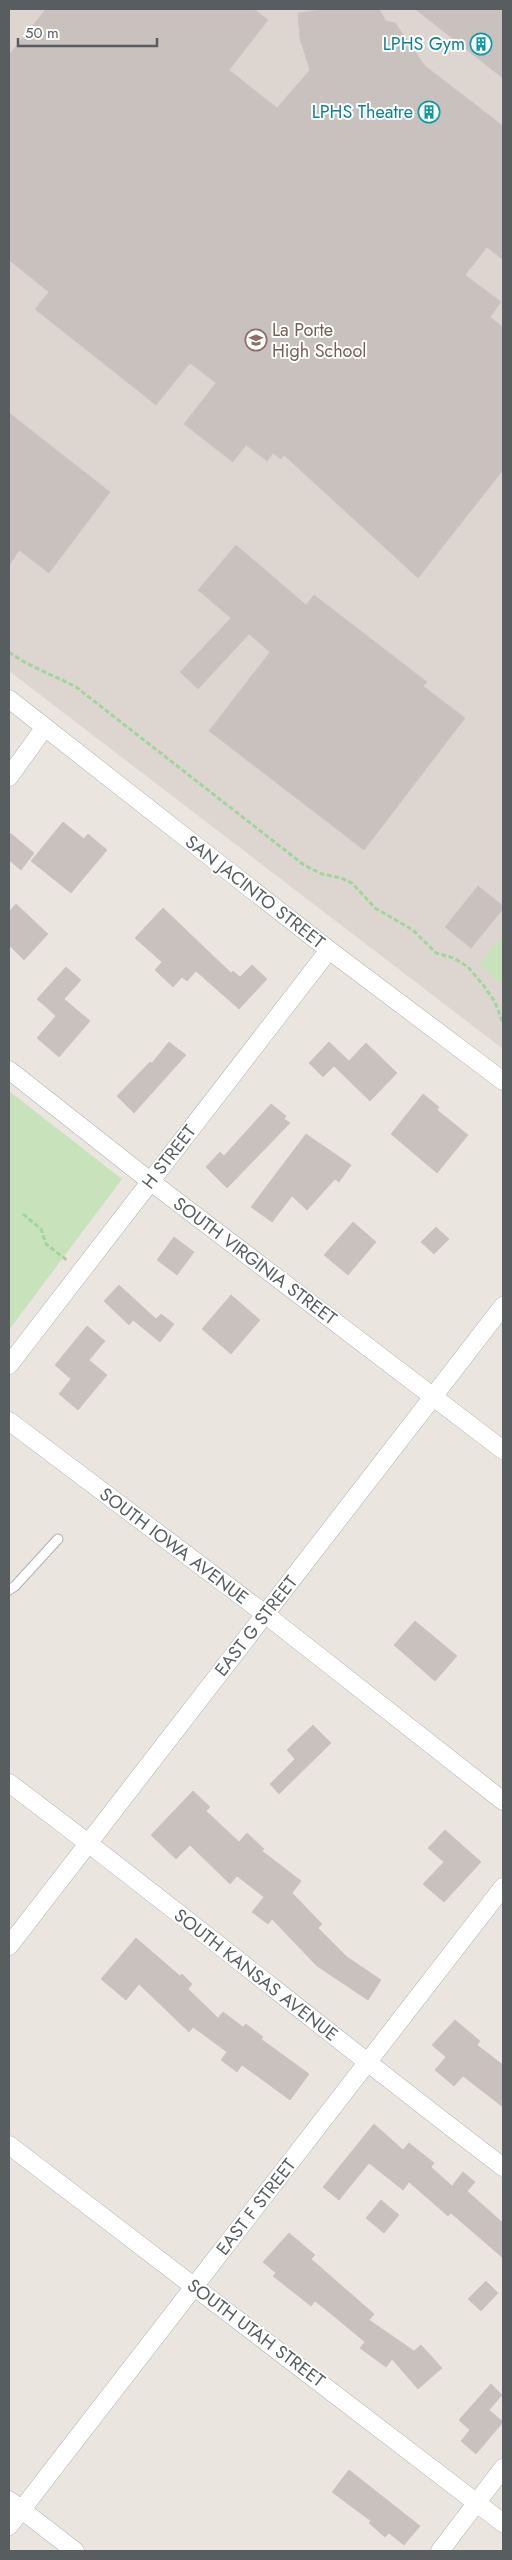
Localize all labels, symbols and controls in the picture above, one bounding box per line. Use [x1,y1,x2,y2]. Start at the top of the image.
scale bar [18,15,156,47]
text: 50 m [25,22,59,44]
place label: LPHS Gym [383,31,465,57]
building icon: LPHS Gym [469,32,493,56]
place label: LPHS Theatre [312,99,413,125]
building icon: LPHS Theatre [417,100,441,124]
place label: La Porte High School [272,317,366,364]
school or university icon: La Porte High School [244,328,268,352]
street label: SAN JACINTO STREET [180,829,331,955]
street label: H STREET [136,1119,203,1194]
street label: SOUTH VIRGINIA STREET [168,1191,343,1332]
street label: SOUTH IOWA AVENUE [94,1481,254,1611]
street label: EAST G STREET [208,1570,304,1682]
street label: SOUTH KANSAS AVENUE [168,1903,344,2047]
street label: EAST F STREET [210,2153,302,2261]
street label: SOUTH UTAH STREET [182,2273,331,2394]

